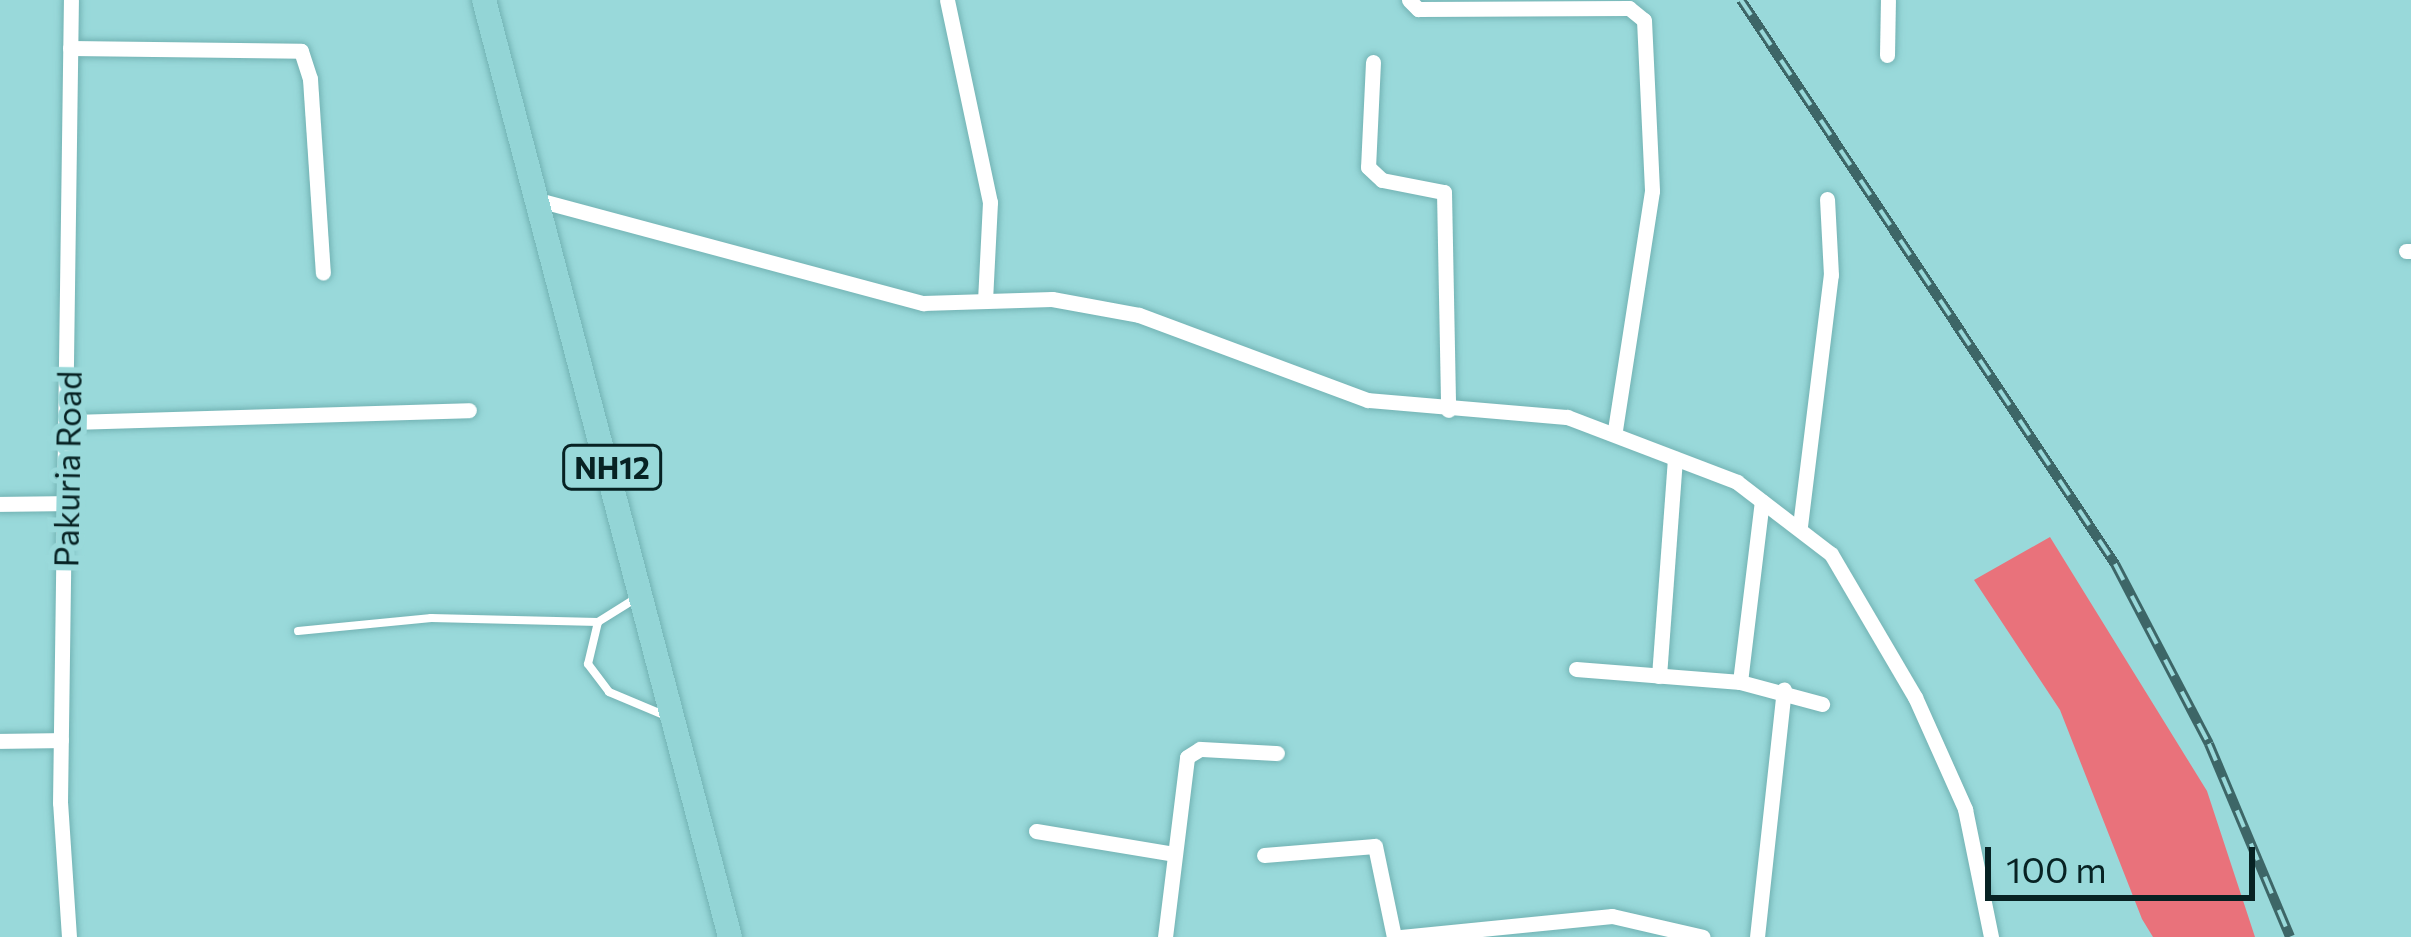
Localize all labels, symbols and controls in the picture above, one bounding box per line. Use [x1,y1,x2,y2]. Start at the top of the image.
street label: Pakuria Road [45,370,89,568]
road number: NH12 [561,443,663,491]
scale bar [1991,823,2261,897]
text: 100 m [2006,846,2107,890]

